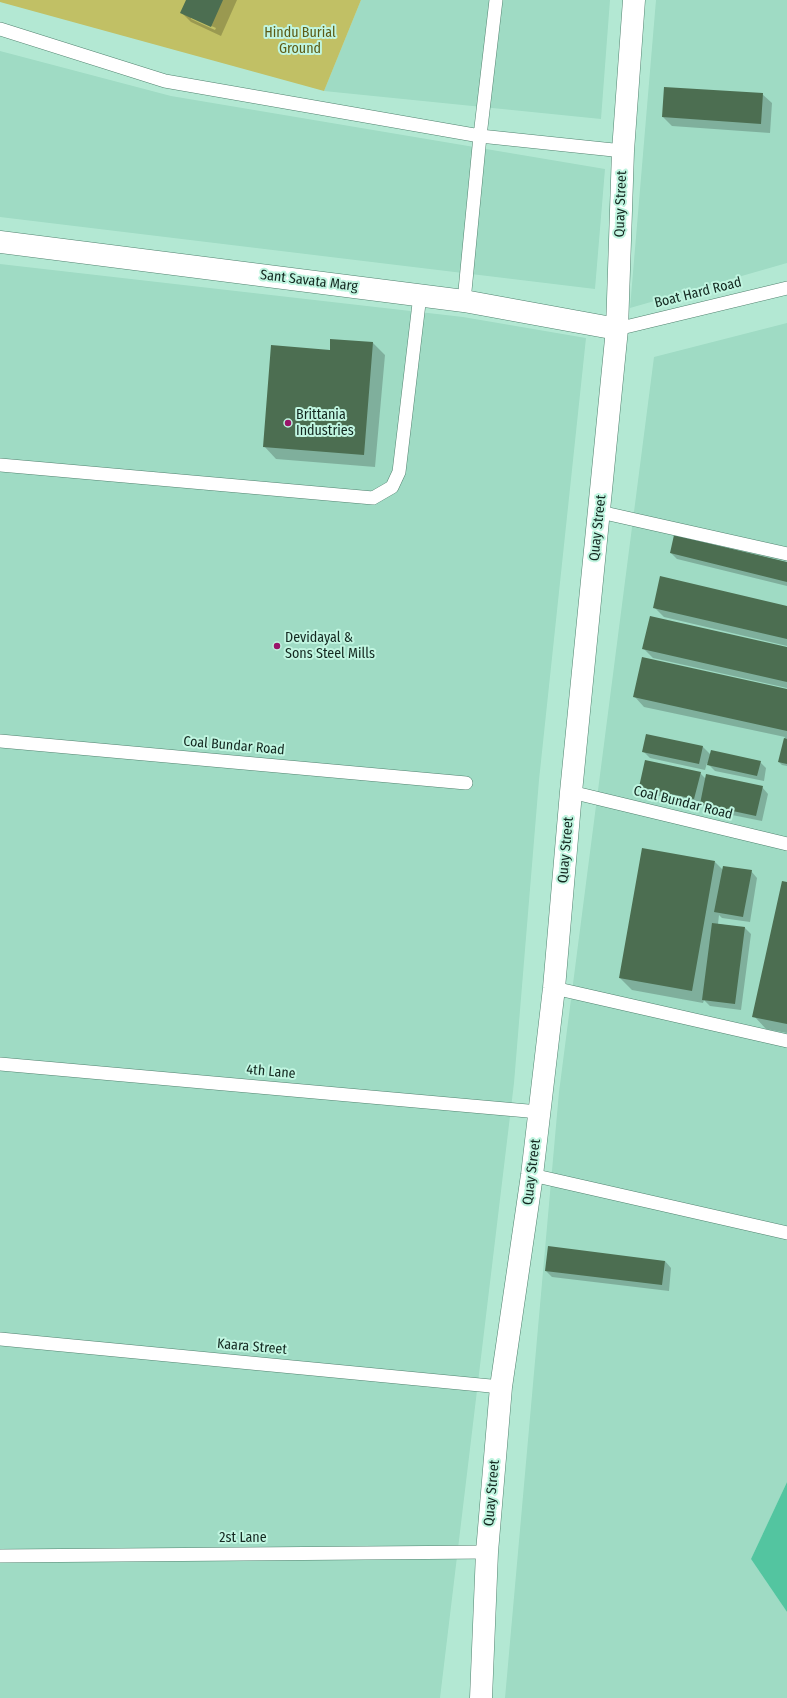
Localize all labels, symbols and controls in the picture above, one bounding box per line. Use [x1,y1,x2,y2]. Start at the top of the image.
park label: Hindu Burial Ground [264,25,336,58]
street label: Quay Street [611,170,631,238]
street label: Sant Savata Marg [259,267,359,295]
street label: Boat Hard Road [653,274,743,312]
place label: Brittania Industries [296,407,354,440]
marker: Brittania Industries [283,418,293,428]
street label: Quay Street [586,494,610,562]
place label: Devidayal & Sons Steel Mills [285,630,375,662]
marker: Devidayal & Sons Steel Mills [272,641,282,651]
street label: Coal Bundar Road [183,733,285,759]
street label: Coal Bundar Road [632,783,734,823]
street label: Quay Street [555,816,577,884]
street label: 4th Lane [246,1061,296,1083]
street label: Quay Street [520,1138,544,1206]
street label: Kaara Street [216,1336,288,1358]
street label: Quay Street [481,1459,503,1527]
street label: 2st Lane [219,1530,267,1546]

